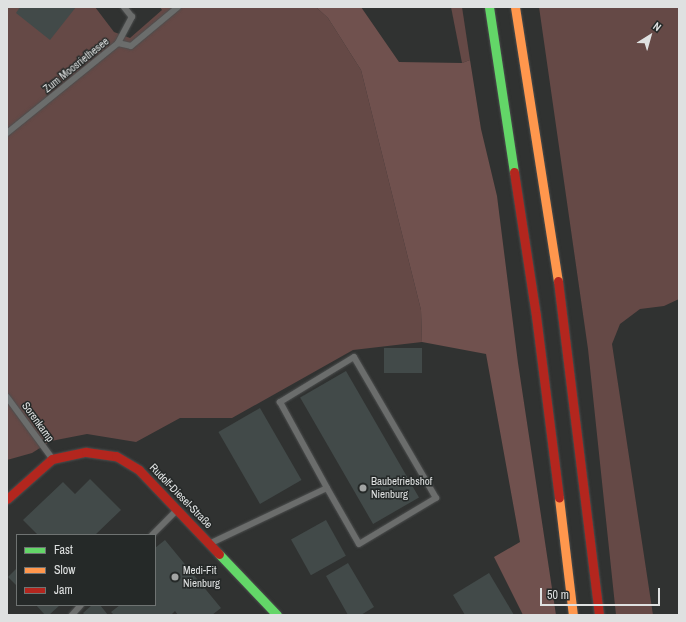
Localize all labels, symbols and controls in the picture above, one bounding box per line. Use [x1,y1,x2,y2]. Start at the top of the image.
north arrow [630,16,670,56]
text: N [650,19,664,34]
street label: Zum Moosriethesee [41,35,111,95]
street label: Sorenkamp [19,399,57,445]
street label: Rudolf-Diesel-Straße [147,461,215,531]
place label: Baubetriebshof Nienburg [371,475,432,501]
marker: Baubetriebshof Nienburg [358,483,368,493]
legend [16,534,156,606]
text: Fast [54,542,73,558]
text: Slow [54,562,75,578]
place label: Medi-Fit Nienburg [183,564,220,590]
marker: Medi-Fit Nienburg [170,572,180,582]
scale bar [542,580,662,606]
text: Jam [54,582,73,598]
text: 50 m [547,587,569,603]

